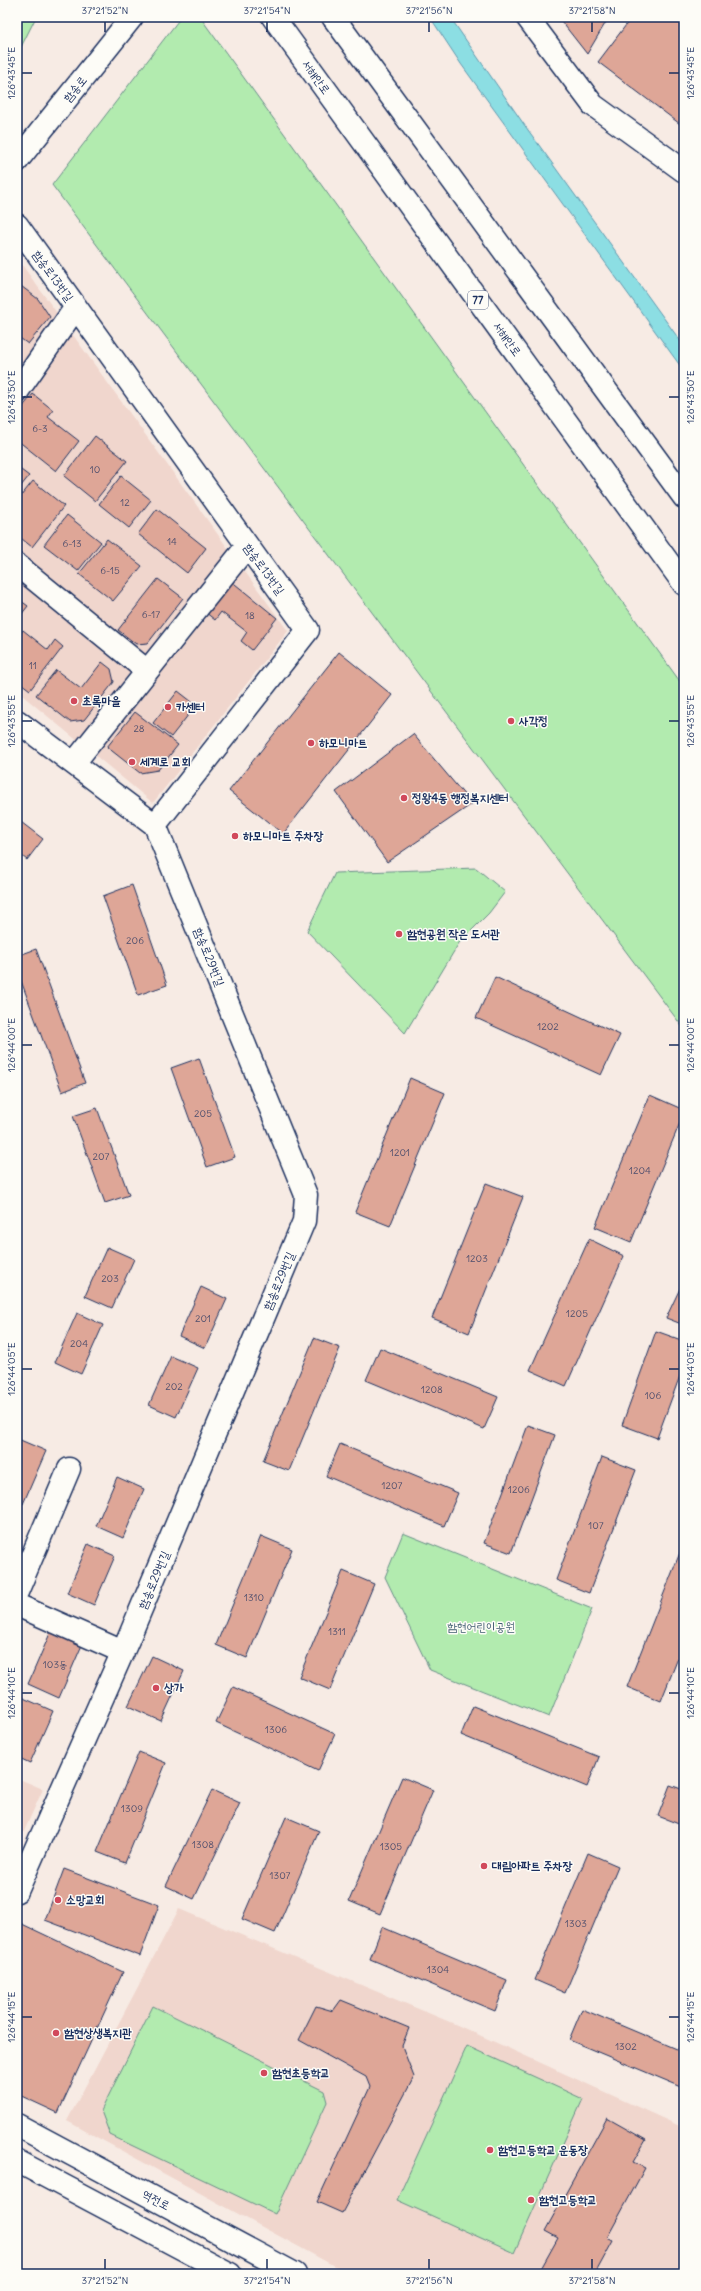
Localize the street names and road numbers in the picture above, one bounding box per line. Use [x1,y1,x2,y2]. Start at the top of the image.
street label: 서해안로 [299,57,334,97]
street label: 함송로 [60,73,90,105]
street label: 함송로13번길 [30,247,77,305]
road number: 77 [468,291,488,309]
street label: 서해안로 [490,319,525,359]
street label: 함송로13번길 [241,540,288,598]
street label: 함송로29번길 [191,925,228,989]
street label: 함송로29번길 [260,1249,298,1312]
street label: 함송로29번길 [135,1548,173,1611]
street label: 역전로 [140,2186,173,2213]

